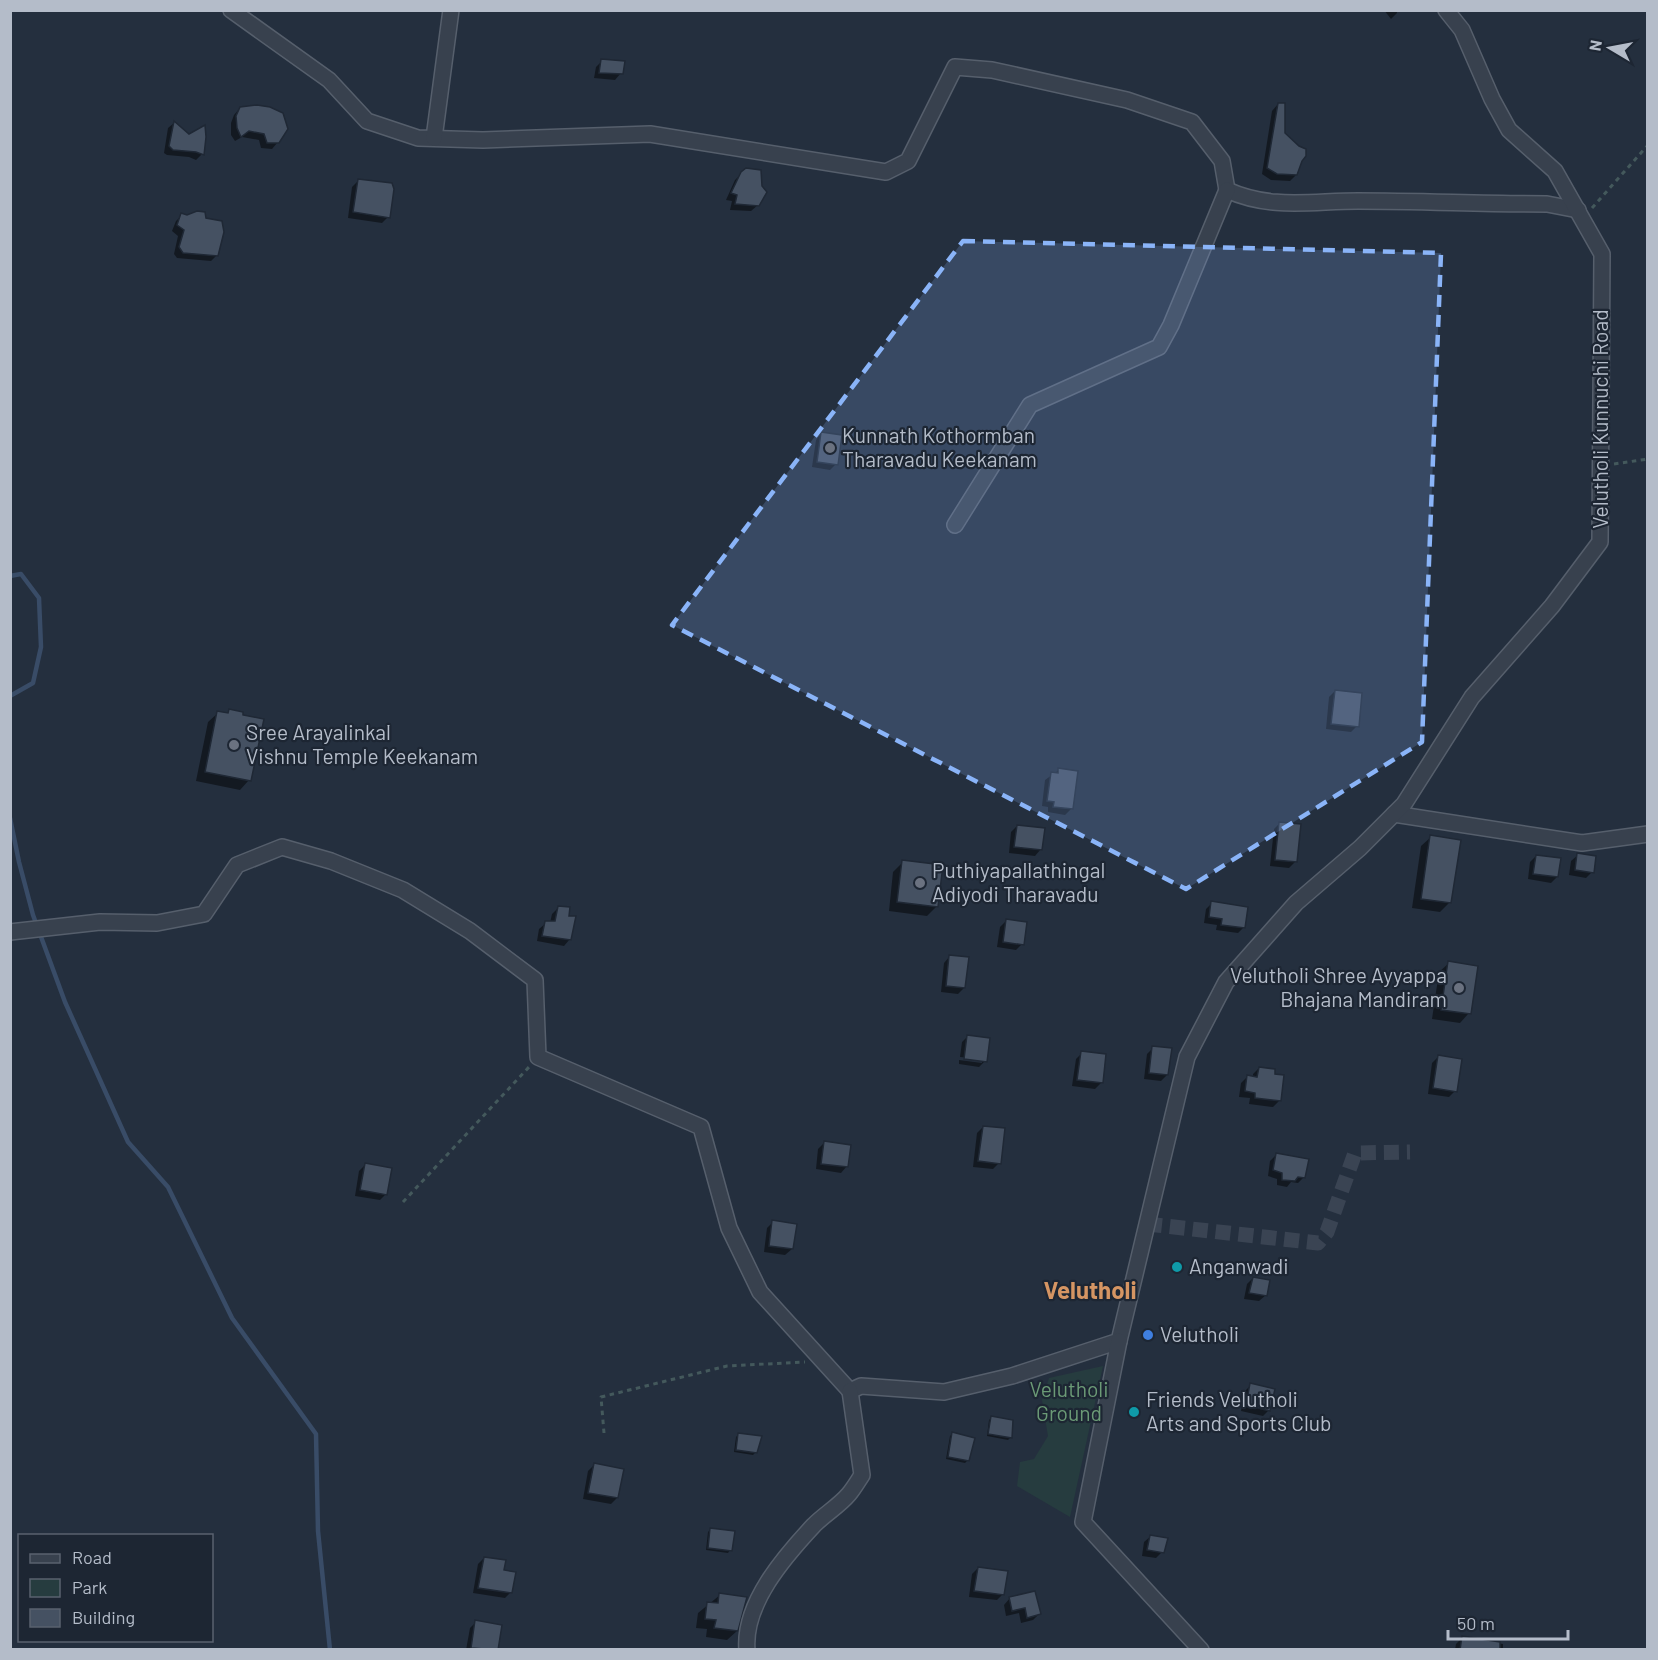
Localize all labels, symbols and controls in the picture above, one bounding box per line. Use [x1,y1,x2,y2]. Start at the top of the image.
north arrow [1580,18,1640,78]
text: N [1584,38,1605,52]
street label: Velutholi Kunnuchi Road [1587,309,1612,529]
place label: Kunnath Kothormban Tharavadu Keekanam [842,422,1037,471]
marker: Kunnath Kothormban Tharavadu Keekanam [823,441,837,455]
place label: Sree Arayalinkal Vishnu Temple Keekanam [246,719,478,768]
marker: Sree Arayalinkal Vishnu Temple Keekanam [227,738,241,752]
place label: Puthiyapallathingal Adiyodi Tharavadu [932,857,1105,906]
marker: Puthiyapallathingal Adiyodi Tharavadu [913,876,927,890]
place label: Velutholi Shree Ayyappa Bhajana Mandiram [1230,962,1447,1011]
marker: Velutholi Shree Ayyappa Bhajana Mandiram [1452,981,1466,995]
place label: Anganwadi [1189,1253,1289,1278]
marker: Anganwadi [1170,1260,1184,1274]
district label: Velutholi [1044,1275,1137,1304]
place label: Velutholi [1160,1321,1239,1346]
marker: Velutholi [1141,1328,1155,1342]
park label: Velutholi Ground [1029,1376,1109,1425]
place label: Friends Velutholi Arts and Sports Club [1146,1386,1332,1435]
marker: Friends Velutholi Arts and Sports Club [1127,1405,1141,1419]
legend [18,1534,213,1642]
text: Road [72,1546,112,1568]
text: Park [72,1576,107,1598]
scale bar [1448,1603,1568,1641]
text: Building [72,1606,135,1628]
text: 50 m [1457,1612,1495,1634]

